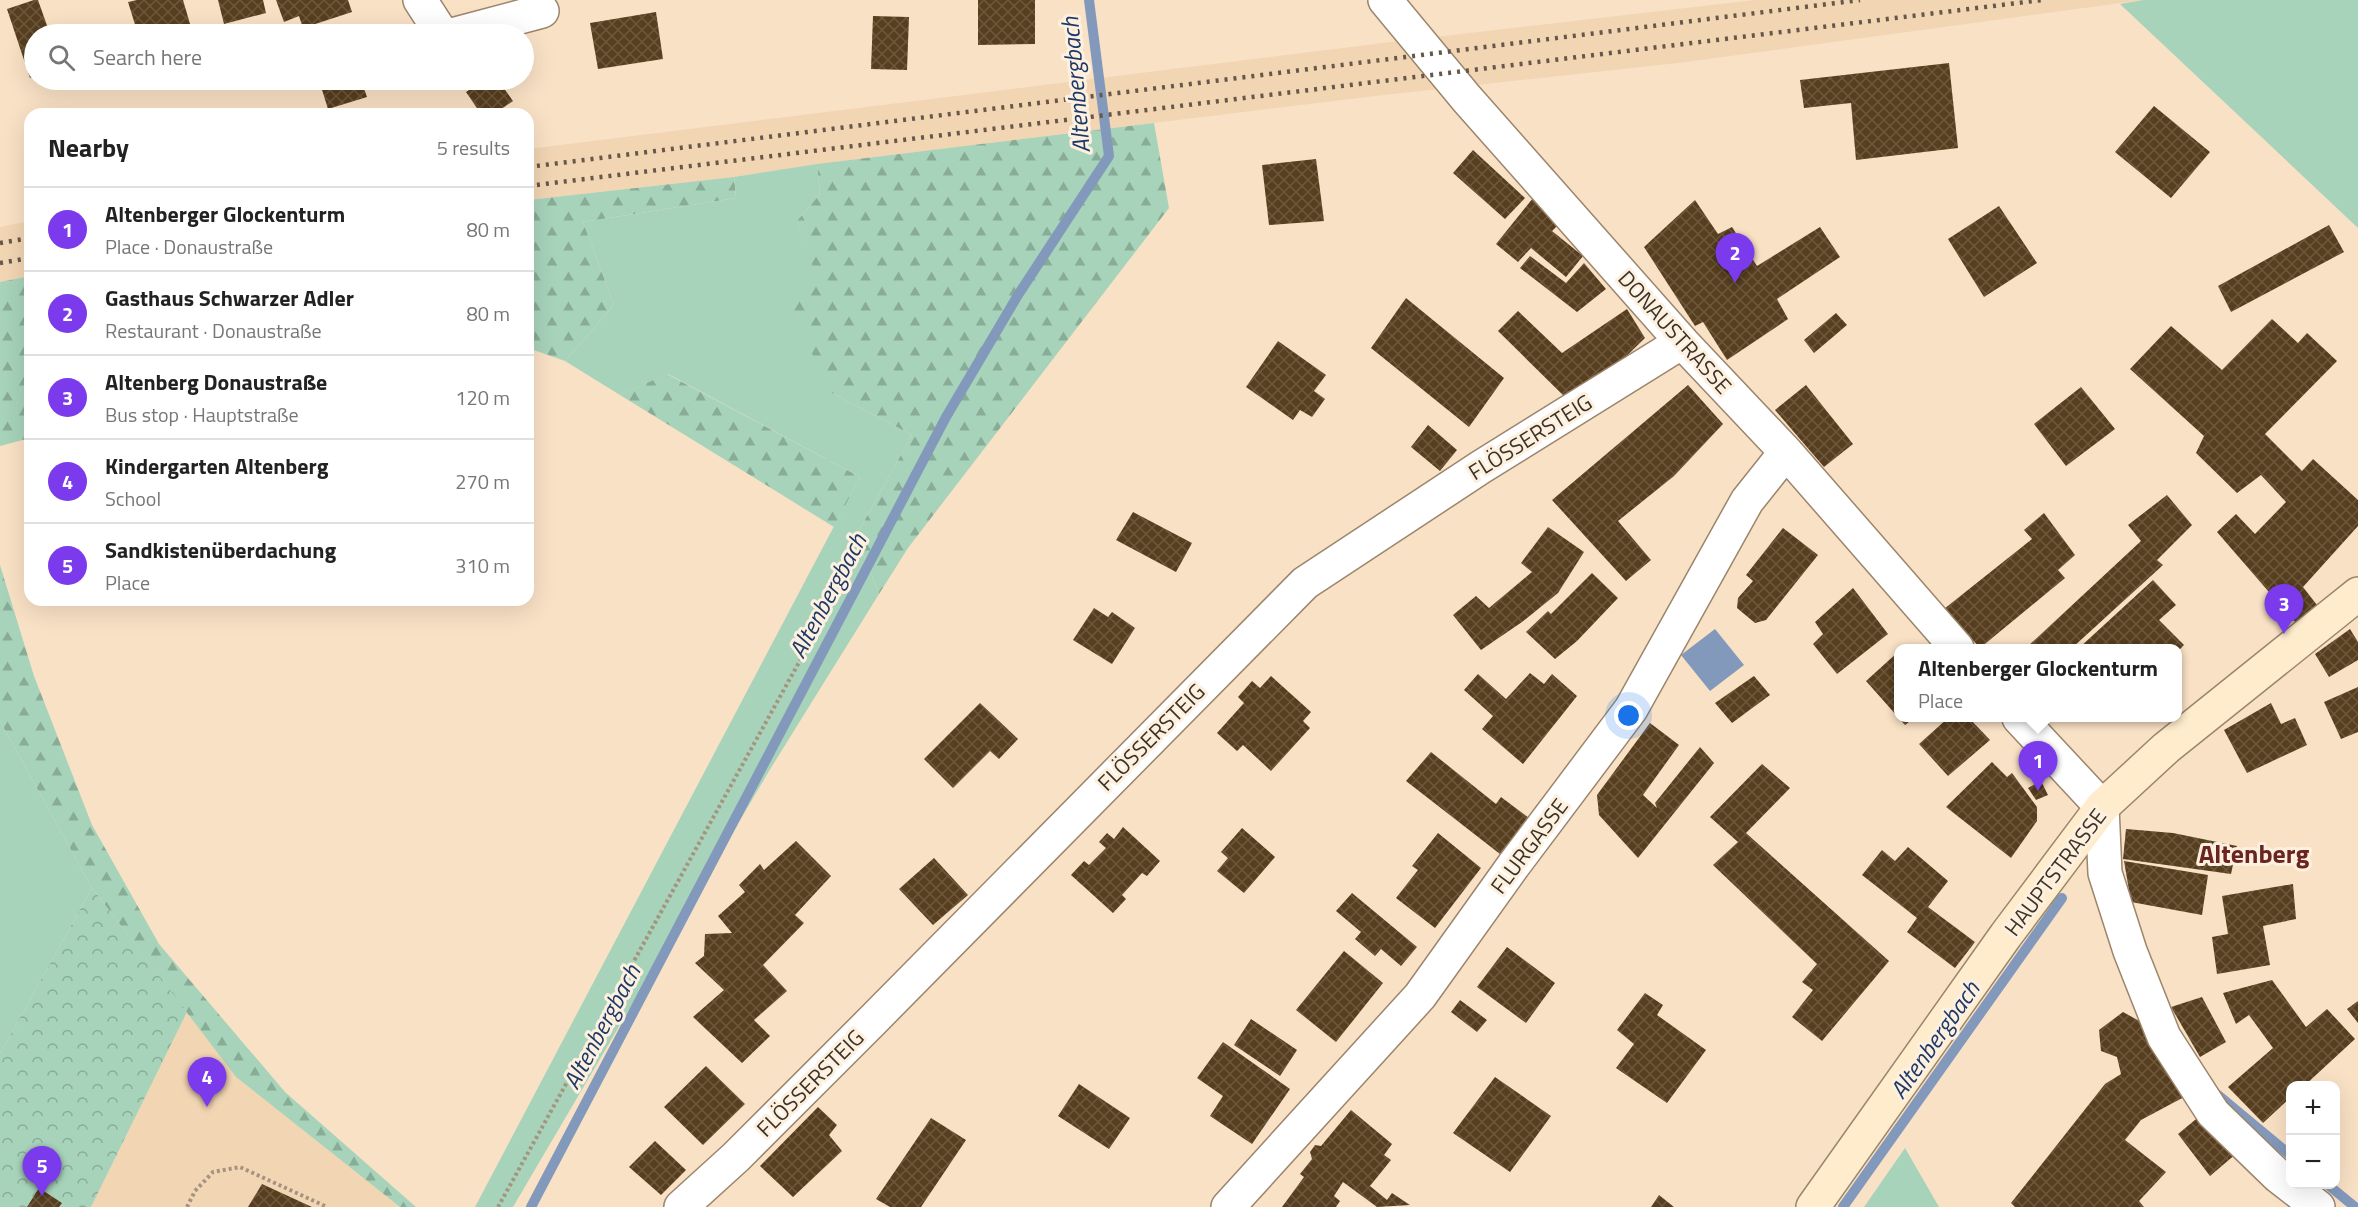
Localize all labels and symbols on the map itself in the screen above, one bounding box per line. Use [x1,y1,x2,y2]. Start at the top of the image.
water label: Altenbergbach [1051,14,1099,155]
pin: 2 [1716,234,1754,283]
street label: DONAUSTRASSE [1610,262,1740,402]
street label: FLÖSSERSTEIG [1461,385,1599,489]
water label: Altenbergbach [779,526,876,664]
pin: 3 [2264,584,2304,634]
street label: FLÖSSERSTEIG [1089,675,1213,799]
your location [1614,701,1643,730]
pin: 1 [2018,742,2058,791]
street label: FLURGASSE [1482,791,1576,901]
street label: HAUPTSTRASSE [1996,801,2114,943]
district label: Altenberg [2199,834,2309,873]
water label: Altenbergbach [553,957,650,1095]
water label: Altenbergbach [1880,972,1989,1106]
street label: FLÖSSERSTEIG [748,1021,872,1145]
pin: 4 [188,1058,226,1107]
pin: 5 [22,1146,62,1196]

